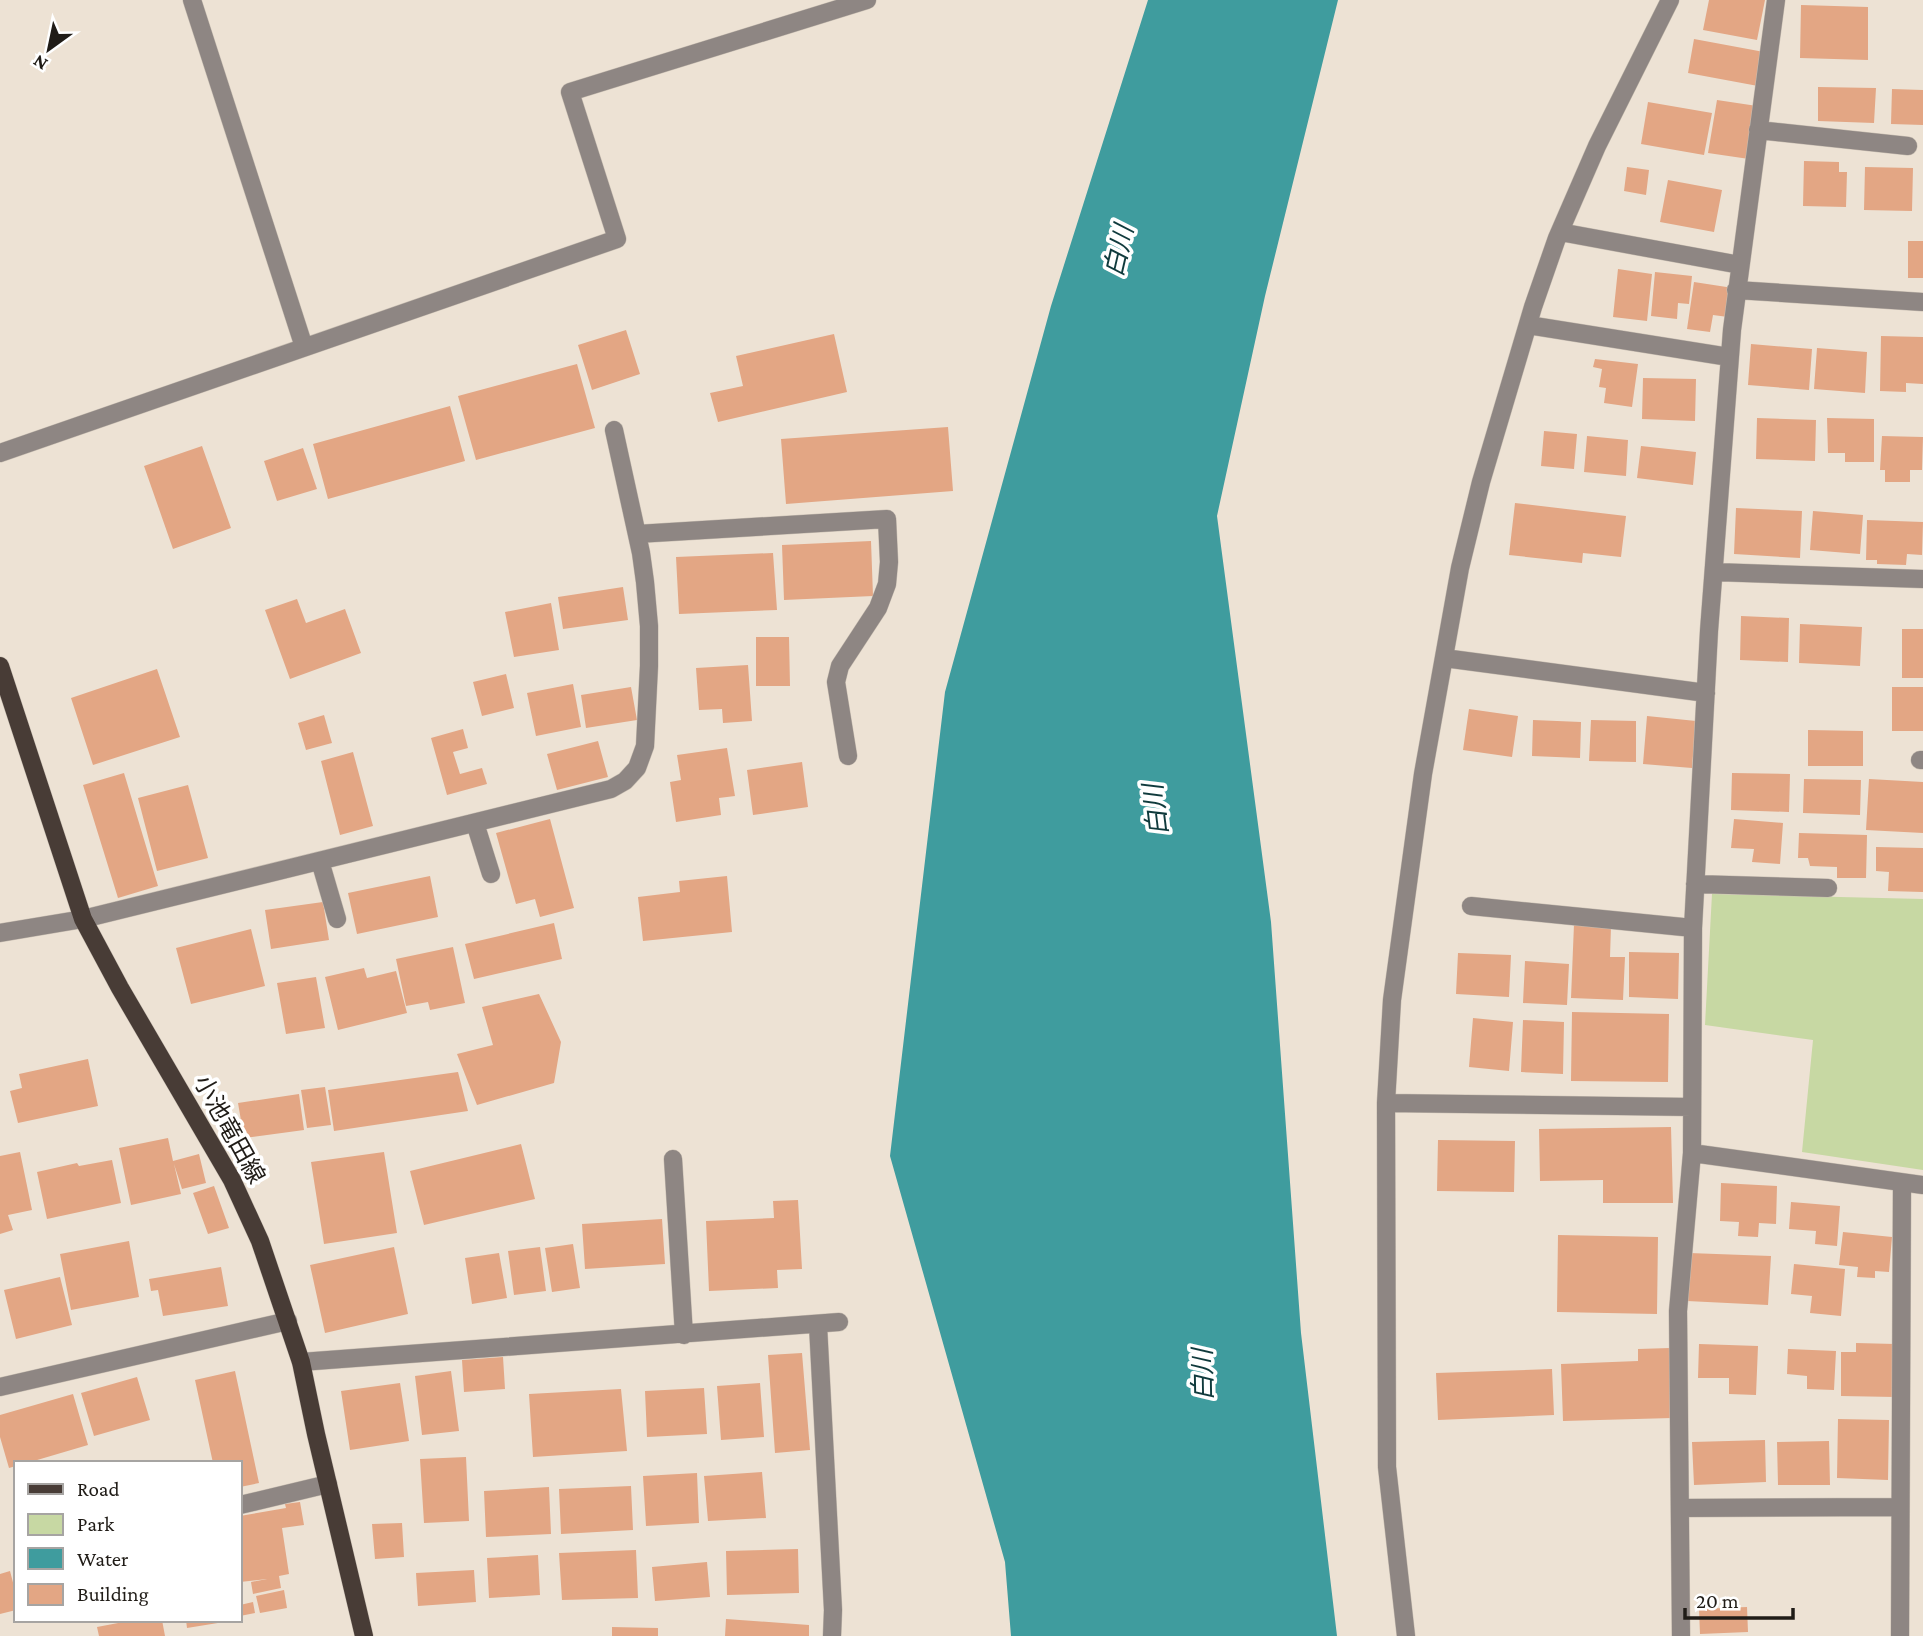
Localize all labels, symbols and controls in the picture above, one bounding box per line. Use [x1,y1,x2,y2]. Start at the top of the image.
north arrow [14,14,84,84]
text: N [29,50,51,75]
water label: 白川 [1099,219,1140,280]
water label: 白川 [1138,779,1174,838]
street label: 小池竜田線 [189,1070,271,1188]
water label: 白川 [1188,1346,1218,1401]
legend [14,1461,242,1622]
text: Road [77,1477,120,1501]
text: Park [77,1512,114,1536]
text: Water [77,1547,129,1571]
scale bar [1685,1576,1794,1620]
text: Building [77,1582,149,1606]
text: 20 m [1696,1589,1739,1613]

